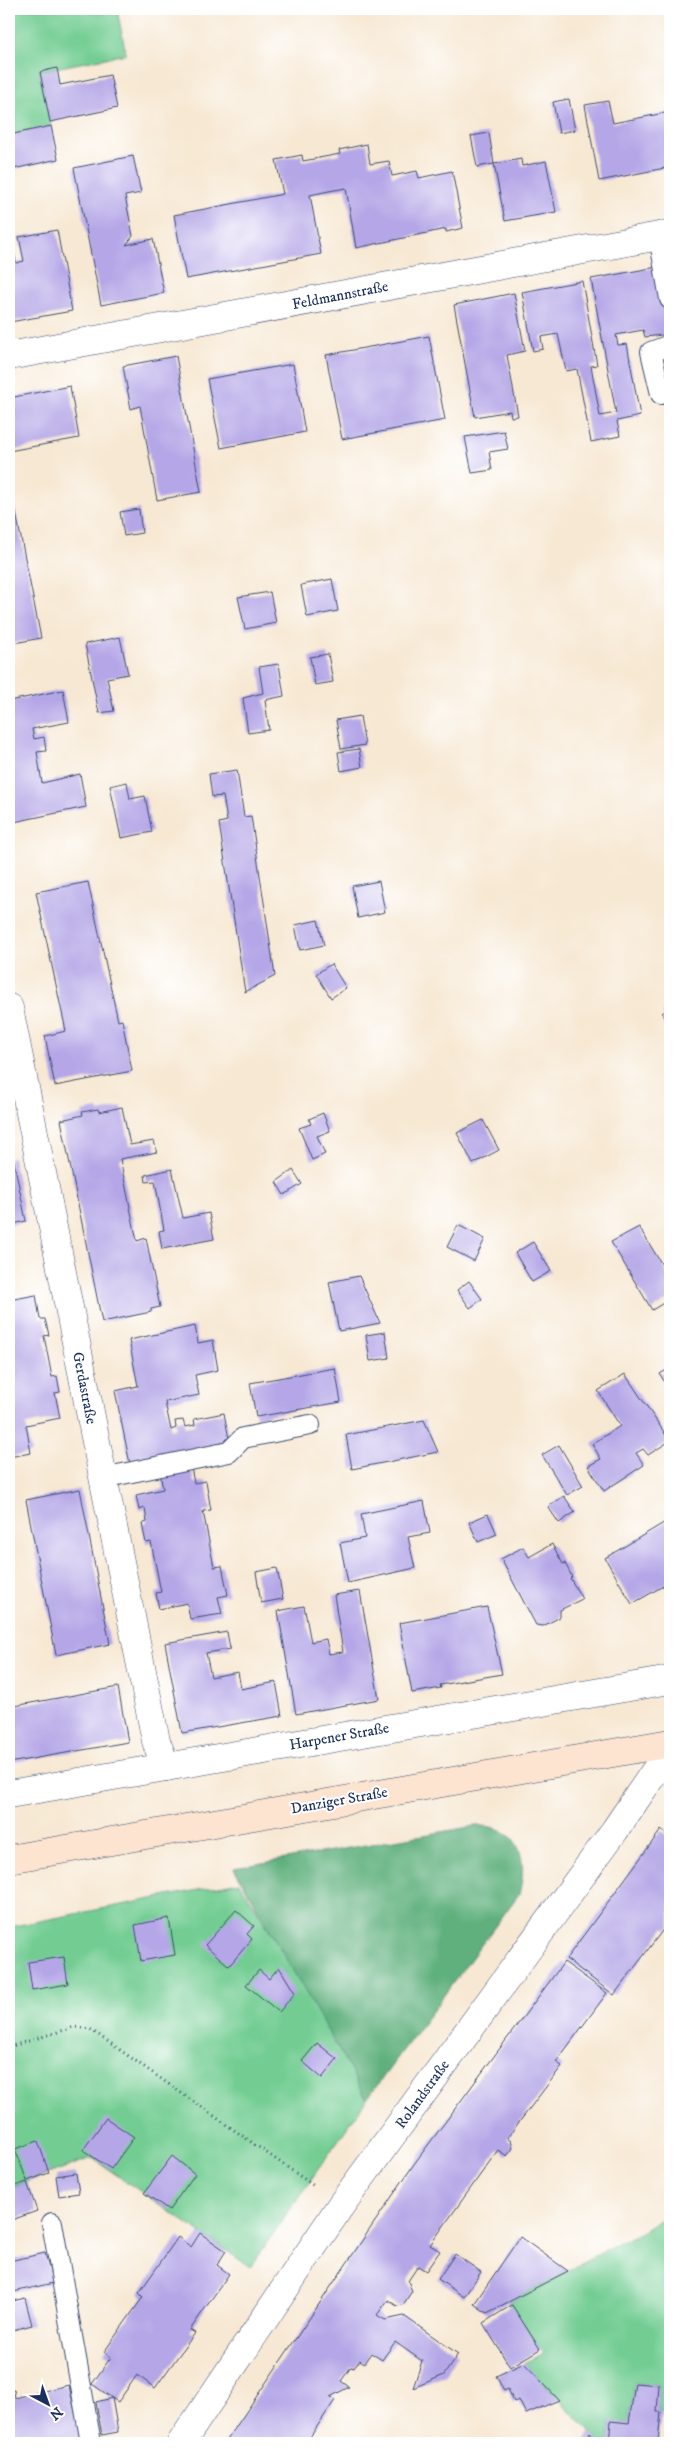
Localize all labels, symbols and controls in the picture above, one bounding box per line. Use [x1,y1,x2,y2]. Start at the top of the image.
street label: Feldmannstraße [290,277,390,314]
street label: Gerdastraße [68,1350,101,1426]
street label: Harpener Straße [288,1718,390,1755]
street label: Danziger Straße [289,1783,389,1818]
street label: Rolandstraße [391,2056,454,2132]
north arrow [22,2380,72,2430]
text: N [45,2402,66,2424]

